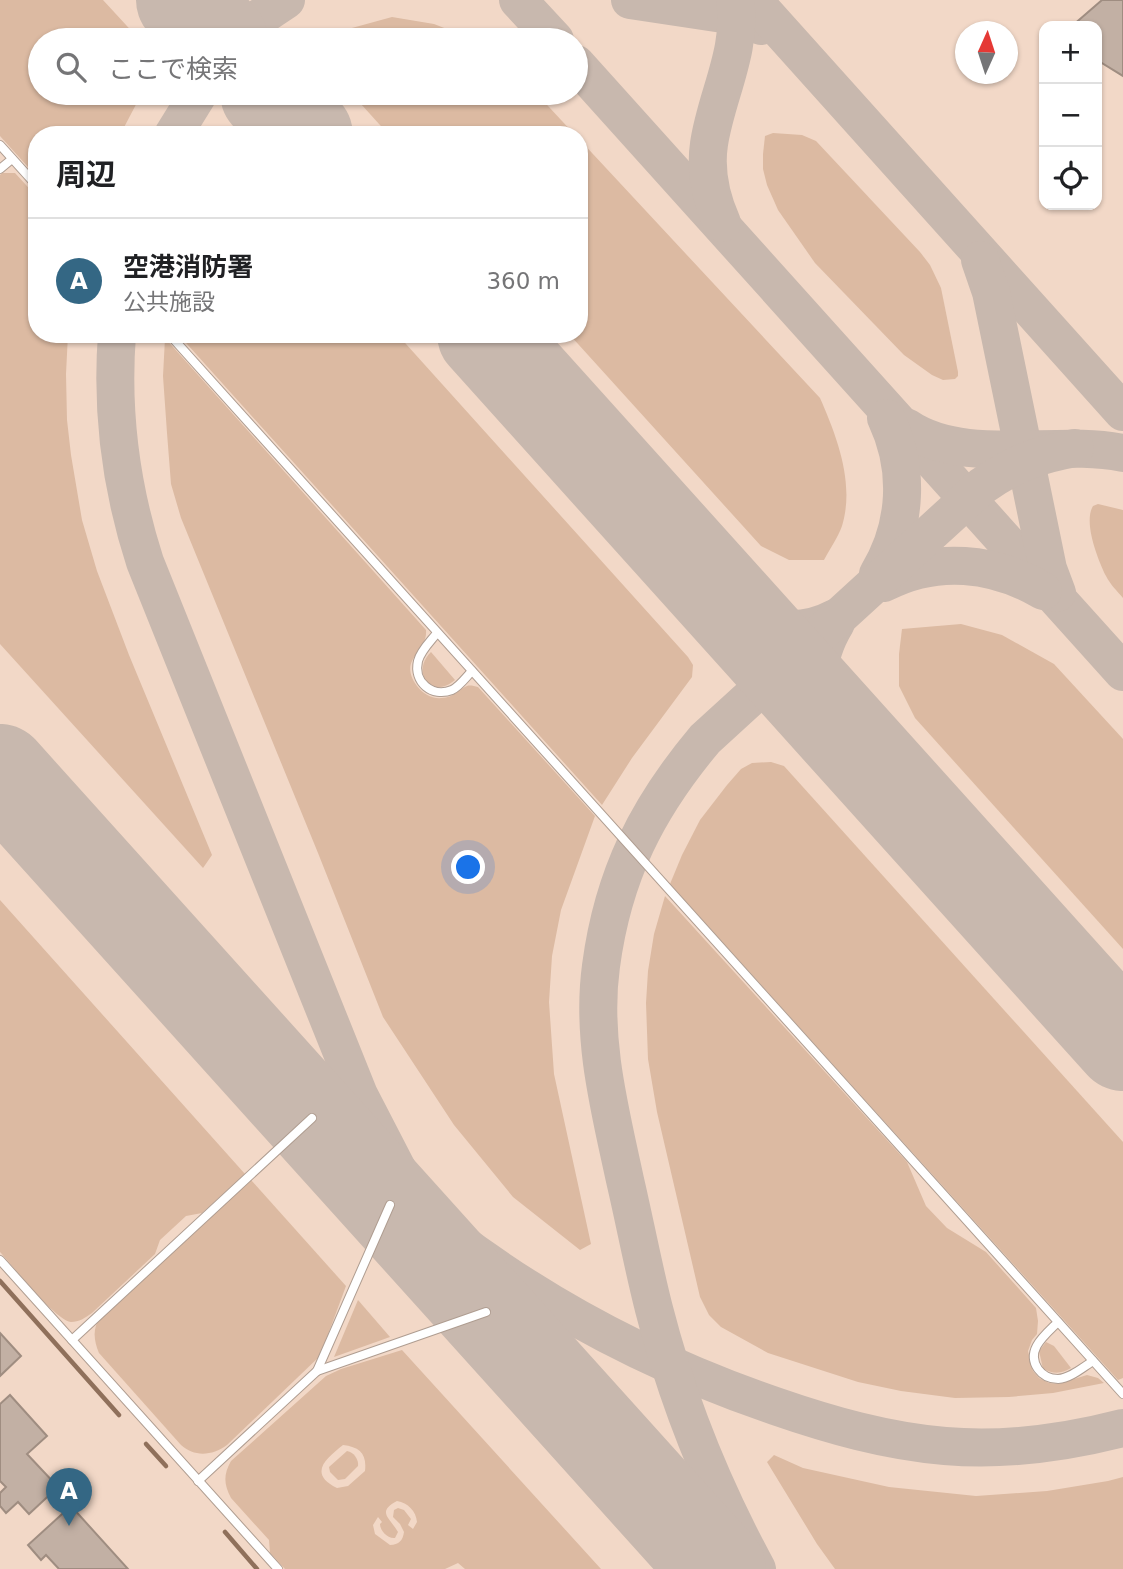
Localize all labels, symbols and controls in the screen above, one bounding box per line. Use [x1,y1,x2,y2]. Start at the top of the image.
north arrow [955,21,1018,84]
map controls [1039,21,1102,210]
button: + [1039,21,1102,84]
search box [28,28,588,105]
icon: search [52,48,90,86]
text: ここで検索 [108,54,238,84]
button: − [1039,84,1102,147]
button: locate [1039,147,1102,210]
text: 周辺 [56,157,116,192]
text: 空港消防署 [123,252,253,282]
text: A [70,268,88,294]
text: 360 m [486,268,560,294]
text: 公共施設 [123,289,215,315]
your location [451,850,485,884]
pin: A [46,1468,92,1526]

